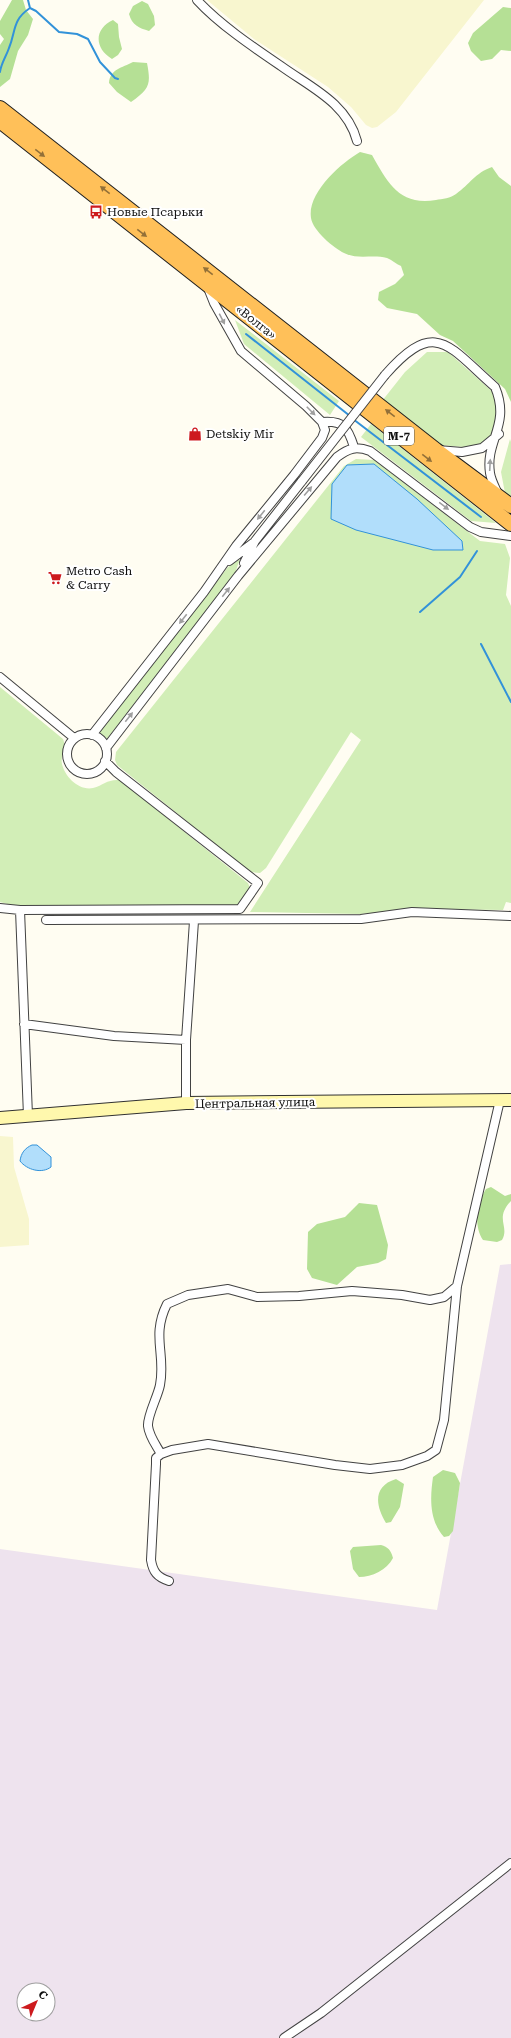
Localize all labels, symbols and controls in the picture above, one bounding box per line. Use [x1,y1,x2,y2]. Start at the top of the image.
one-way arrow [35,148,46,157]
one-way arrow [100,186,111,195]
bus stop icon: Новые Псарьки [88,204,104,220]
place label: Новые Псарьки [107,205,203,219]
one-way arrow [137,228,148,237]
one-way arrow [202,266,213,275]
street label: «Волга» [233,302,279,342]
one-way arrow [219,313,225,325]
one-way arrow [306,406,316,416]
one-way arrow [384,409,395,418]
shop icon: Detskiy Mir [187,426,203,442]
place label: Detskiy Mir [206,427,274,441]
road number: М-7 [384,427,414,445]
one-way arrow [422,454,433,462]
one-way arrow [487,459,494,471]
one-way arrow [304,486,313,497]
one-way arrow [438,502,449,511]
one-way arrow [257,509,266,520]
place label: Metro Cash & Carry [66,564,132,592]
supermarket icon: Metro Cash & Carry [47,570,63,586]
one-way arrow [221,586,230,597]
one-way arrow [179,613,187,624]
one-way arrow [125,712,133,722]
street label: Центральная улица [195,1095,316,1111]
north arrow [16,1982,56,2022]
text: С [35,1988,50,2003]

